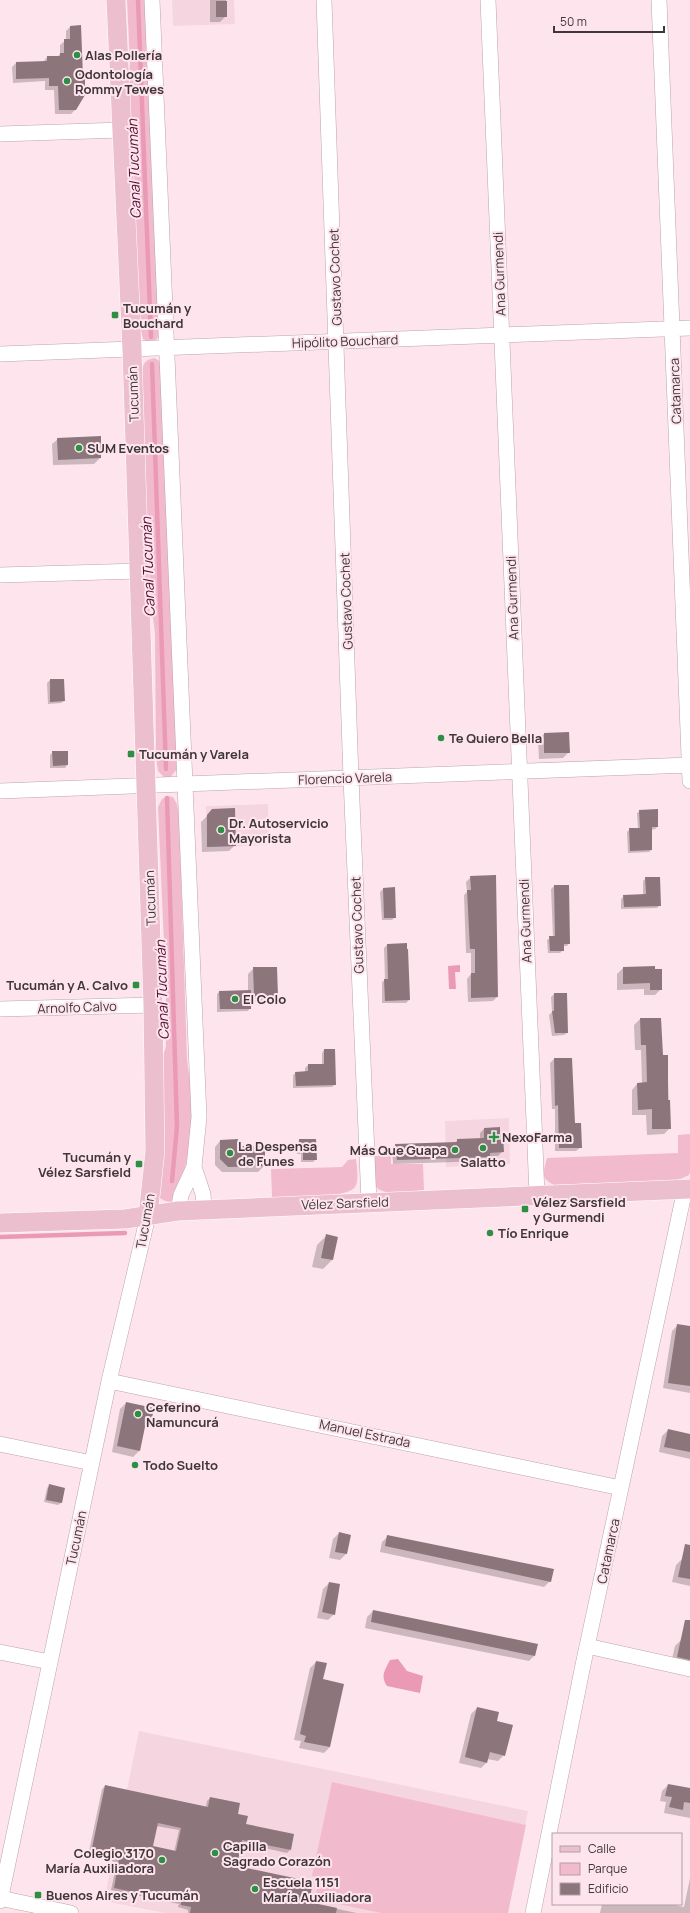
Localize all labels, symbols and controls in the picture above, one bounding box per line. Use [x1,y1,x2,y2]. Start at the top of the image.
scale bar [554,8,664,34]
text: 50 m [560,13,587,30]
place label: Alas Pollería [85,46,162,64]
marker: Alas Pollería [72,50,82,60]
place label: Odontología Rommy Tewes [75,65,164,98]
marker: Odontología Rommy Tewes [62,76,72,86]
water label: Canal Tucumán [122,118,145,219]
street label: Gustavo Cochet [324,228,346,326]
street label: Ana Gurmendi [489,232,509,316]
place label: Tucumán y Bouchard [123,299,192,332]
marker: Tucumán y Bouchard [110,310,120,320]
street label: Hipólito Bouchard [292,330,398,352]
street label: Catamarca [665,358,685,424]
street label: Tucumán [123,366,143,422]
place label: SUM Eventos [87,439,169,457]
marker: SUM Eventos [74,443,84,453]
water label: Canal Tucumán [136,516,159,617]
street label: Gustavo Cochet [335,552,357,650]
street label: Ana Gurmendi [502,556,522,640]
place label: Te Quiero Bella [449,729,542,747]
marker: Te Quiero Bella [436,733,446,743]
place label: Tucumán y Varela [139,745,249,763]
marker: Tucumán y Varela [126,749,136,759]
street label: Florencio Varela [298,767,392,789]
place label: Dr. Autoservicio Mayorista [229,814,329,847]
marker: Dr. Autoservicio Mayorista [216,825,226,835]
street label: Tucumán [140,870,160,926]
street label: Gustavo Cochet [346,876,368,974]
street label: Ana Gurmendi [515,879,535,963]
water label: Canal Tucumán [150,939,173,1040]
place label: Tucumán y A. Calvo [6,976,128,994]
marker: Tucumán y A. Calvo [131,980,141,990]
place label: El Colo [243,990,286,1008]
marker: El Colo [230,994,240,1004]
street label: Arnolfo Calvo [37,997,117,1017]
place label: NexoFarma [502,1128,572,1146]
marker: NexoFarma [489,1132,499,1142]
place label: La Despensa de Funes [238,1137,317,1170]
place label: Más Que Guapa [350,1141,447,1159]
marker: Salatto [478,1143,488,1153]
marker: Más Que Guapa [450,1145,460,1155]
place label: Tucumán y Vélez Sarsfield [38,1148,132,1181]
marker: La Despensa de Funes [225,1148,235,1158]
place label: Salatto [460,1153,506,1171]
marker: Tucumán y Vélez Sarsfield [134,1159,144,1169]
street label: Tucumán [131,1192,159,1250]
street label: Vélez Sarsfield [301,1192,389,1214]
place label: Vélez Sarsfield y Gurmendi [533,1193,626,1226]
marker: Vélez Sarsfield y Gurmendi [520,1204,530,1214]
place label: Tío Enrique [498,1224,569,1242]
marker: Tío Enrique [485,1228,495,1238]
place label: Ceferino Namuncurá [146,1398,219,1431]
marker: Ceferino Namuncurá [133,1409,143,1419]
street label: Manuel Estrada [318,1415,412,1451]
place label: Todo Suelto [143,1456,218,1474]
marker: Todo Suelto [130,1460,140,1470]
street label: Tucumán [61,1509,91,1567]
street label: Catamarca [592,1517,624,1585]
legend [552,1833,682,1905]
place label: Capilla Sagrado Corazón [223,1837,331,1870]
text: Calle [588,1840,616,1857]
place label: Colegio 3170 María Auxiliadora [45,1844,154,1877]
marker: Capilla Sagrado Corazón [210,1848,220,1858]
marker: Colegio 3170 María Auxiliadora [157,1855,167,1865]
text: Parque [588,1860,627,1877]
place label: Escuela 1151 María Auxiliadora [263,1873,372,1906]
text: Edificio [588,1880,628,1897]
marker: Escuela 1151 María Auxiliadora [250,1884,260,1894]
place label: Buenos Aires y Tucumán [46,1886,199,1904]
marker: Buenos Aires y Tucumán [33,1890,43,1900]

